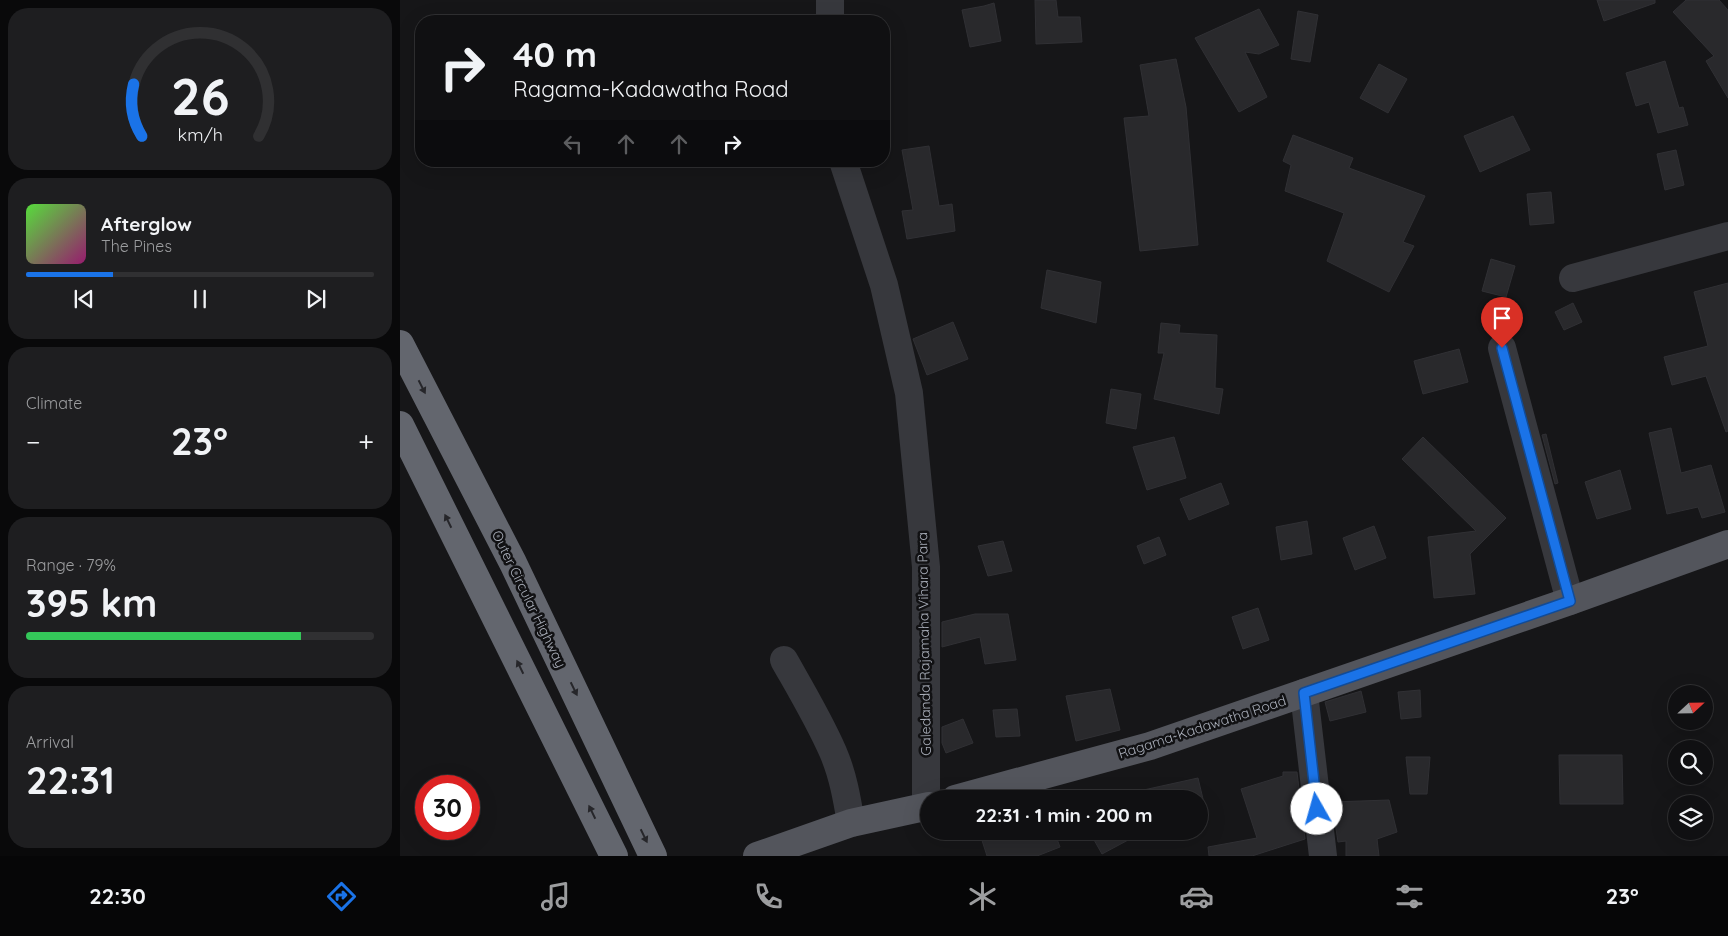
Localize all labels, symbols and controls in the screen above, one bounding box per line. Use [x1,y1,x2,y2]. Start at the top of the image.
text: 40 m [513,32,597,76]
icon: right [430,35,495,100]
text: 26 [171,63,229,128]
text: Ragama-Kadawatha Road [513,75,789,103]
text: km/h [177,123,223,145]
icon: left [559,130,587,158]
icon: ahead [612,130,640,158]
icon: ahead [665,130,693,158]
icon: right [718,130,746,158]
text: Afterglow [101,212,192,236]
text: The Pines [101,236,172,256]
icon: previous [70,285,98,313]
icon: pause [186,285,214,313]
icon: next [302,285,330,313]
pin [1481,297,1523,348]
icon: arrive [1488,304,1516,332]
one-way arrow [418,380,426,395]
text: Climate [26,393,82,413]
text: 23° [171,417,228,465]
text: − [26,424,41,459]
text: + [358,424,374,459]
one-way arrow [444,514,452,528]
street label: Outer Circular Highway [488,527,570,671]
street label: Galedanda Rajamaha Vihara Para [913,532,935,756]
text: Range · 79% [26,555,116,575]
text: 395 km [26,579,157,627]
one-way arrow [516,660,524,674]
one-way arrow [570,682,578,696]
north arrow [1668,685,1712,730]
map controls [1668,685,1713,840]
street label: Ragama-Kadawatha Road [1116,691,1288,763]
text: Arrival [26,732,74,752]
button: search [1668,740,1713,785]
text: 22:31 [26,756,115,804]
speed limit sign: 30 [415,775,480,840]
position arrow [1290,782,1342,834]
button: layers [1668,795,1713,840]
text: 22:31 · 1 min · 200 m [975,803,1153,827]
one-way arrow [588,805,596,819]
one-way arrow [640,829,648,843]
icon: directions [324,879,359,914]
icon: music [538,879,573,914]
icon: phone [751,879,786,914]
icon: climate [965,879,1000,914]
icon: car [1179,879,1214,914]
icon: filters [1392,879,1427,914]
text: 22:30 [89,882,146,910]
text: 23° [1606,882,1639,910]

